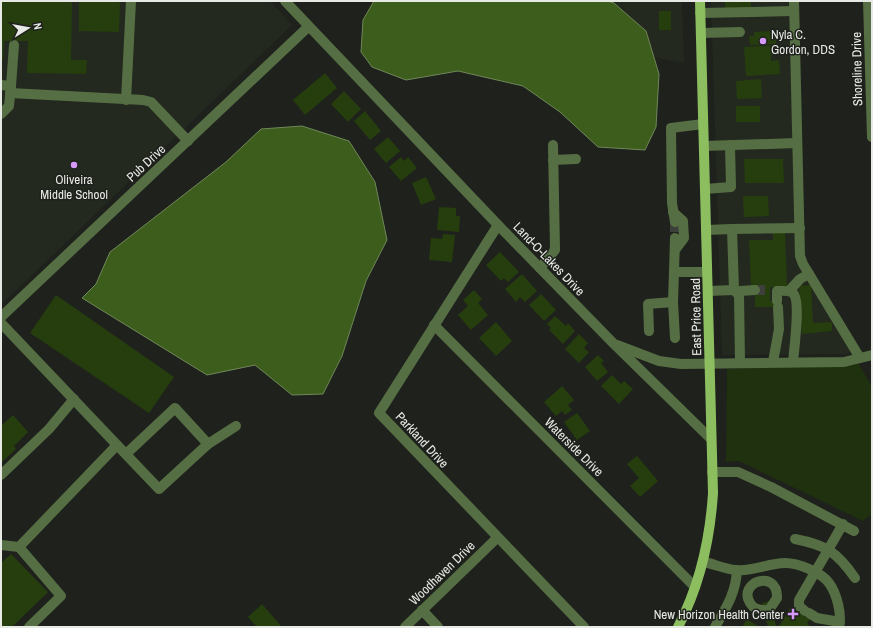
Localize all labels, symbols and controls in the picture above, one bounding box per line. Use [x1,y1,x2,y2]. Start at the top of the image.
north arrow [8,8,48,48]
text: N [30,22,45,31]
place label: Nyla C. Gordon, DDS [771,26,835,58]
street label: Shoreline Drive [848,32,866,106]
marker: Nyla C. Gordon, DDS [758,36,768,46]
street label: Pub Drive [123,141,169,185]
marker: Oliveira Middle School [69,160,79,170]
place label: Oliveira Middle School [40,171,108,203]
street label: Land-O-Lakes Drive [510,219,588,299]
street label: East Price Road [687,278,705,356]
street label: Parkland Drive [392,408,452,472]
street label: Waterside Drive [541,414,607,480]
street label: Woodhaven Drive [405,537,479,609]
place label: New Horizon Health Center [654,606,784,623]
marker: New Horizon Health Center [787,608,799,620]

